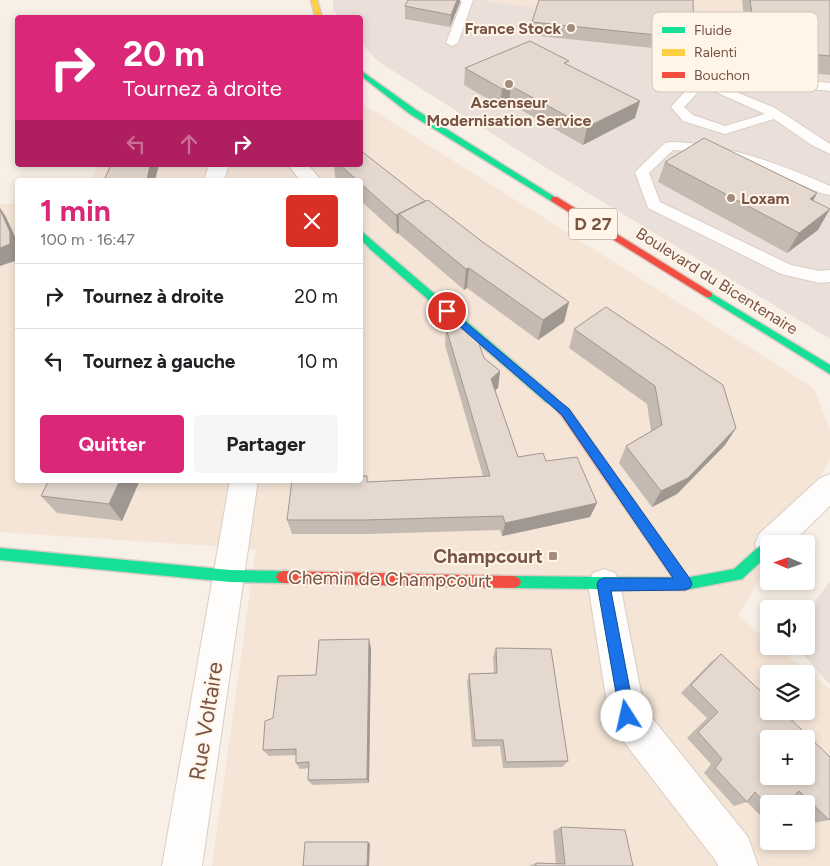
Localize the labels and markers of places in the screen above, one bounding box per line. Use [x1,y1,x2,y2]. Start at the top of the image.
place label: France Stock [465,19,561,38]
marker: France Stock [565,22,577,34]
marker: Ascenseur Modernisation Service [503,78,515,90]
place label: Ascenseur Modernisation Service [427,93,592,130]
place label: Loxam [741,189,789,208]
marker: Loxam [725,192,737,204]
pin [426,290,468,332]
place label: Champcourt [433,545,543,568]
marker: Champcourt [547,550,559,562]

